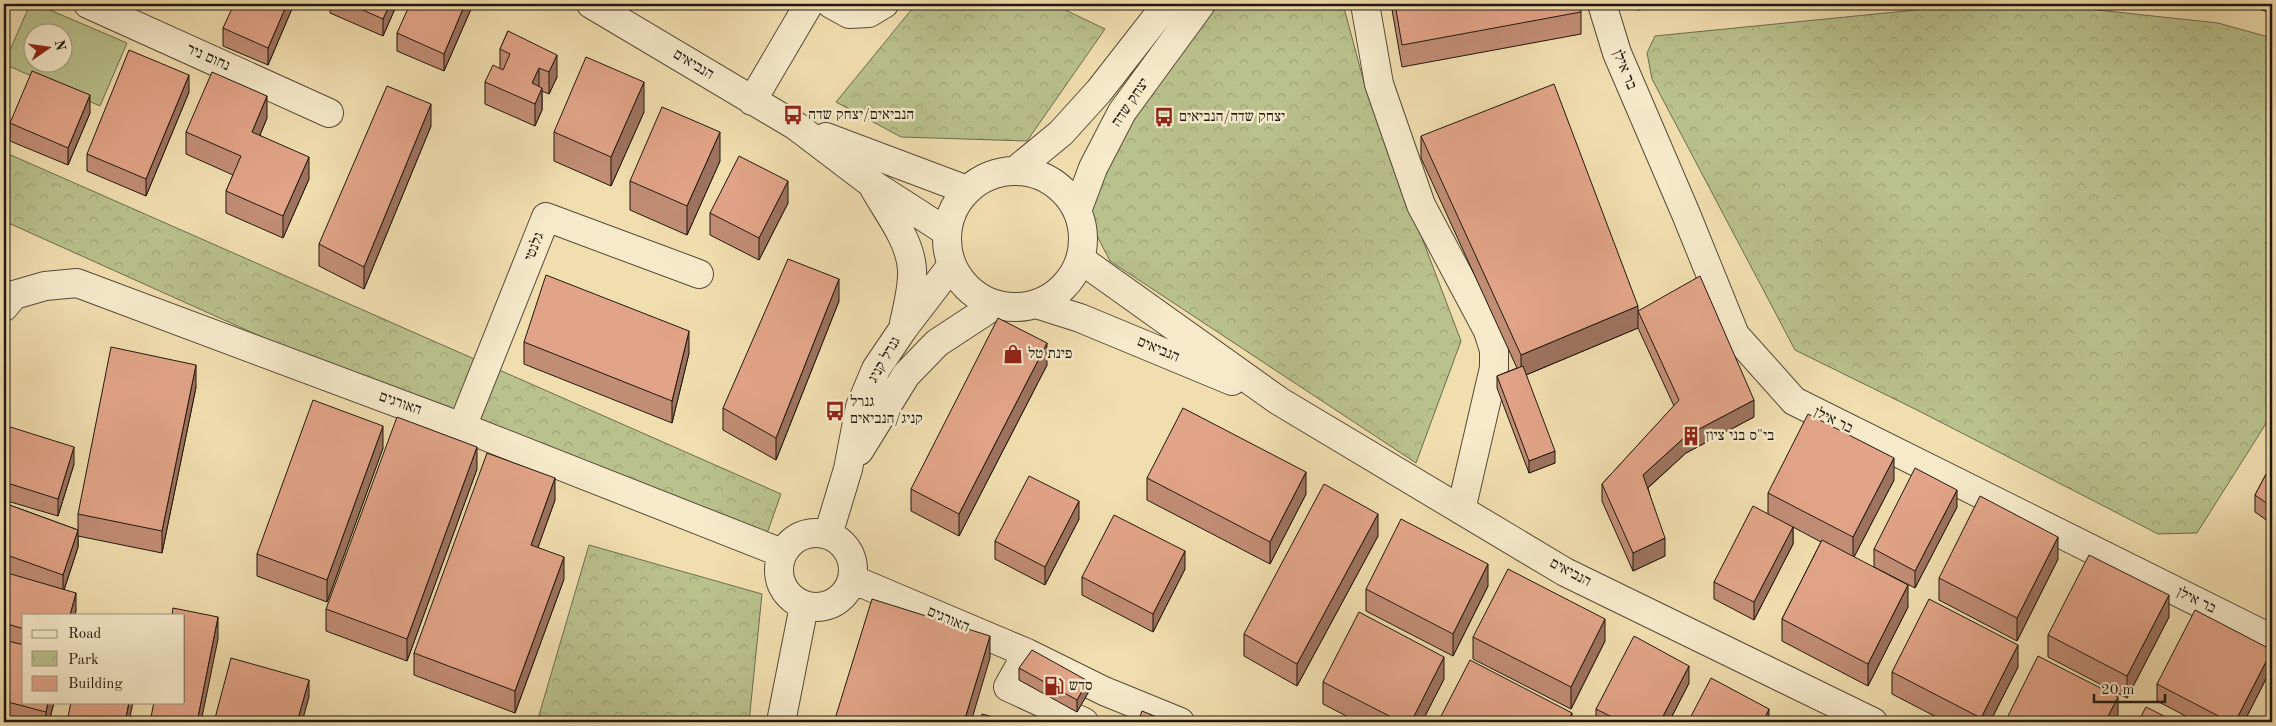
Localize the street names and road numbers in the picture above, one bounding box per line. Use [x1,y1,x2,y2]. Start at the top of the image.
street label: נחום ניר [184,42,232,74]
street label: הנביאים [670,47,716,83]
street label: בר אילן [1609,48,1640,92]
street label: יצחק שדה [1109,76,1153,130]
street label: גלנטי [522,230,547,263]
street label: גנרל קניג [865,334,904,385]
street label: הנביאים [1135,334,1181,366]
street label: האורגים [377,389,423,419]
street label: בר אילן [1811,404,1855,437]
street label: הנביאים [1547,556,1593,590]
street label: בר אילן [2174,584,2218,617]
street label: האורגים [925,604,971,636]

